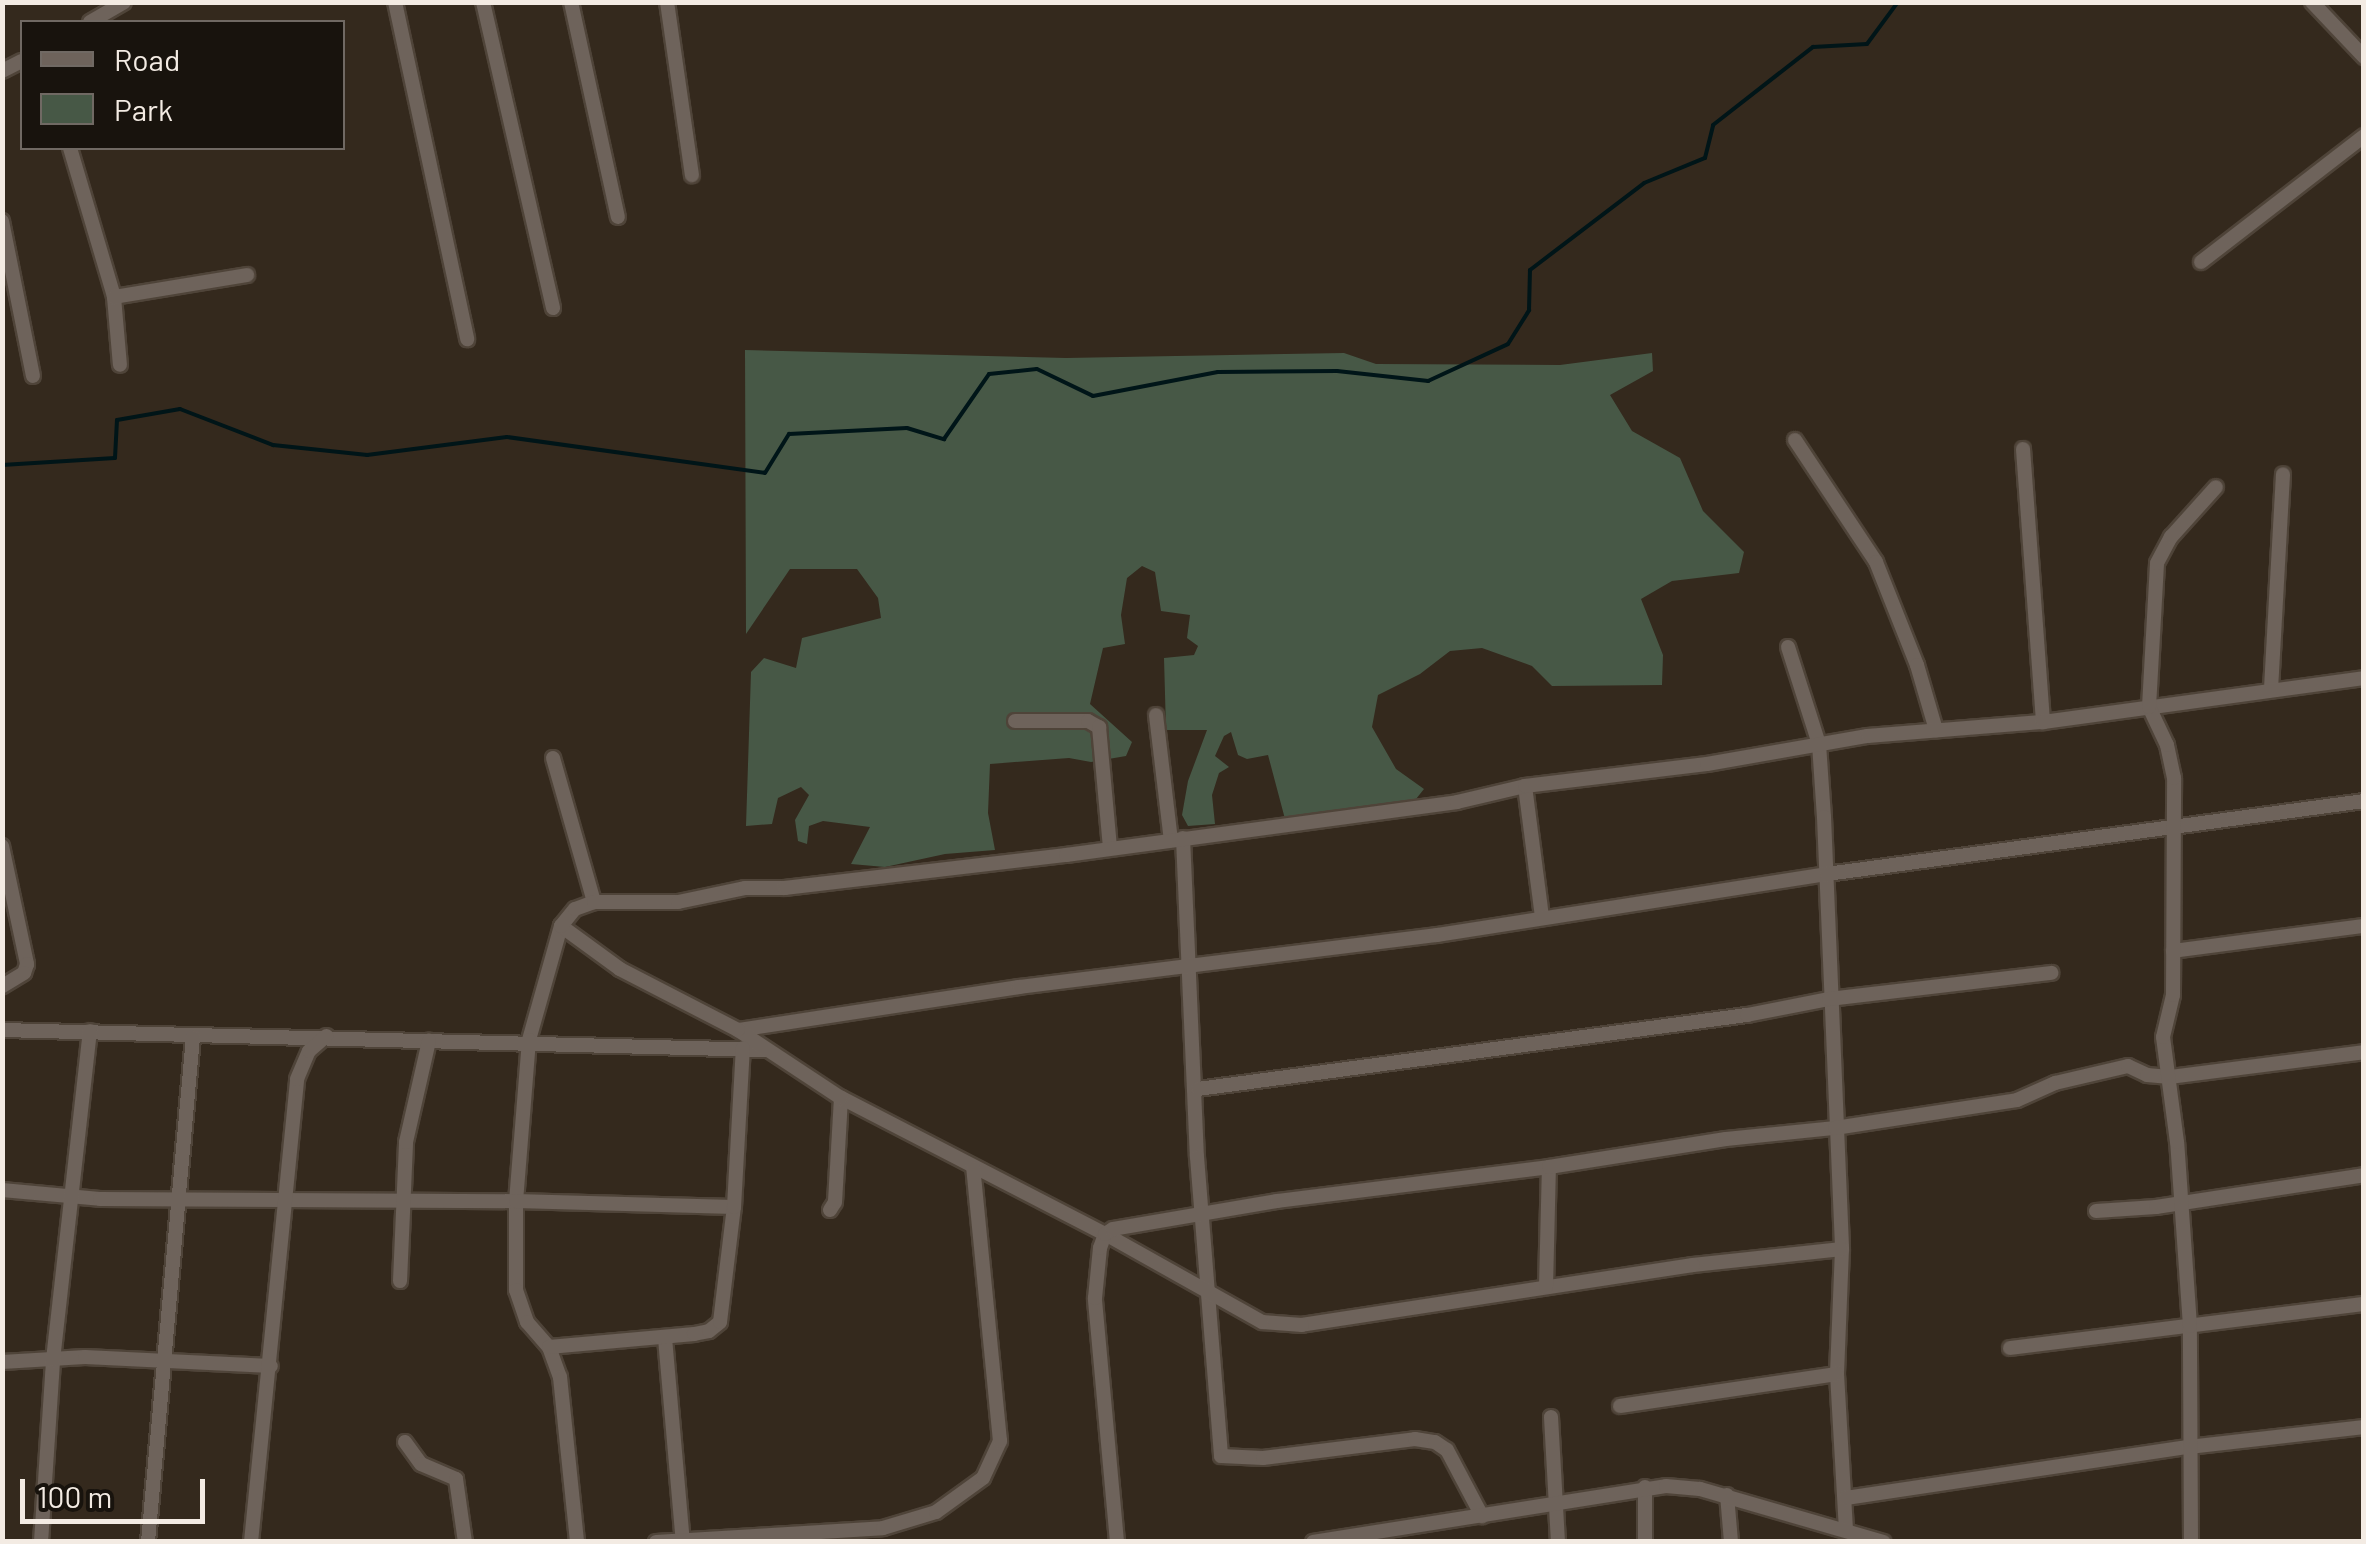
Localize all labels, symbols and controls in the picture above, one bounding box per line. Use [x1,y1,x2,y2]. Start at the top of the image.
legend [20,20,345,150]
text: Road [114,41,180,77]
text: Park [114,91,173,127]
scale bar [25,1459,210,1521]
text: 100 m [37,1478,112,1514]

